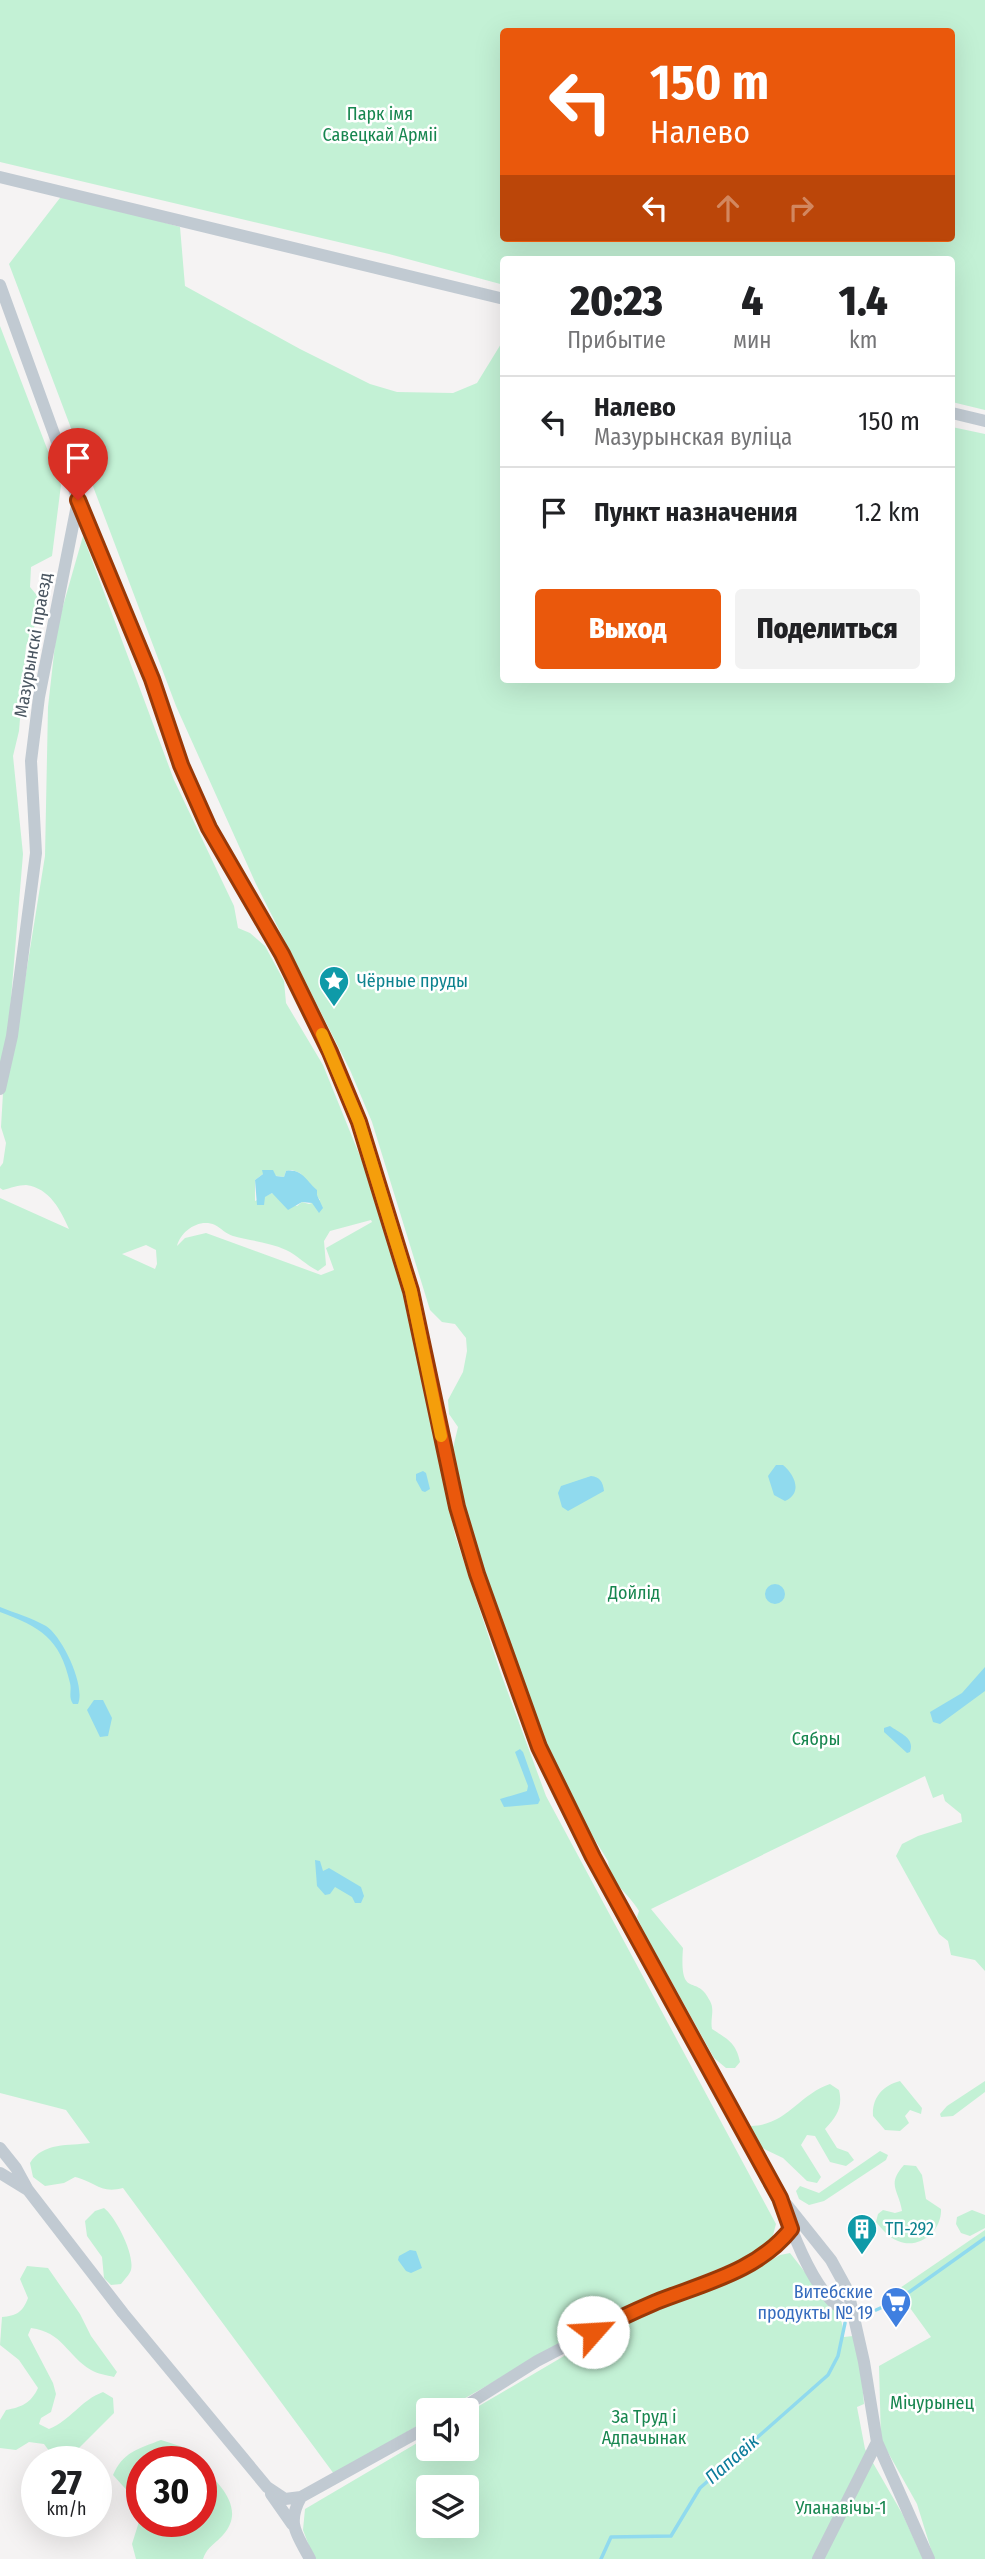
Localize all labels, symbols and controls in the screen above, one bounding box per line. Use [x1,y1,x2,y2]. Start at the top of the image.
text: 150 m [650,53,769,112]
icon: left [535,56,626,147]
park label: Парк імя Савецкай Арміі [322,103,438,146]
text: Налево [650,113,750,151]
icon: left [636,189,674,227]
icon: ahead [709,189,747,227]
icon: right [782,189,820,227]
text: 20:23 [570,276,663,326]
text: 4 [741,276,763,326]
text: 1.4 [839,276,888,326]
text: Прибытие [567,326,666,354]
text: мин [733,326,772,354]
text: km [849,326,878,354]
text: Налево [594,392,676,423]
icon: left [535,403,573,441]
text: 150 m [858,406,920,437]
text: Мазурынская вуліца [594,423,792,451]
pin [48,428,108,500]
icon: arrive [59,439,97,477]
icon: arrive [535,494,573,532]
text: Пункт назначения [594,497,798,528]
text: 1.2 km [855,497,920,528]
street label: Мазурынскі праезд [9,571,57,719]
button: Выход [535,589,721,669]
button: Поделиться [735,589,920,669]
place icon: Чёрные пруды [317,964,351,1008]
place label: Чёрные пруды [357,970,468,992]
park label: Дойлід [607,1582,660,1604]
park label: Сябры [792,1728,840,1750]
building icon: ТП-292 [845,2212,879,2256]
place label: ТП-292 [885,2218,934,2240]
place label: Витебские продукты № 19 [757,2281,873,2324]
supermarket icon: Витебские продукты № 19 [879,2285,913,2329]
position arrow [556,2295,630,2369]
park label: Мічурынец [890,2392,974,2414]
map controls [416,2398,479,2538]
button: sound [416,2398,479,2461]
park label: За Труд і Адпачынак [602,2406,687,2449]
water label: Папавік [700,2429,764,2489]
speed limit sign: 30 [126,2446,217,2537]
text: 27 [51,2461,82,2503]
button: layers [416,2475,479,2538]
park label: Уланавічы-1 [794,2497,887,2519]
text: km/h [46,2498,87,2520]

